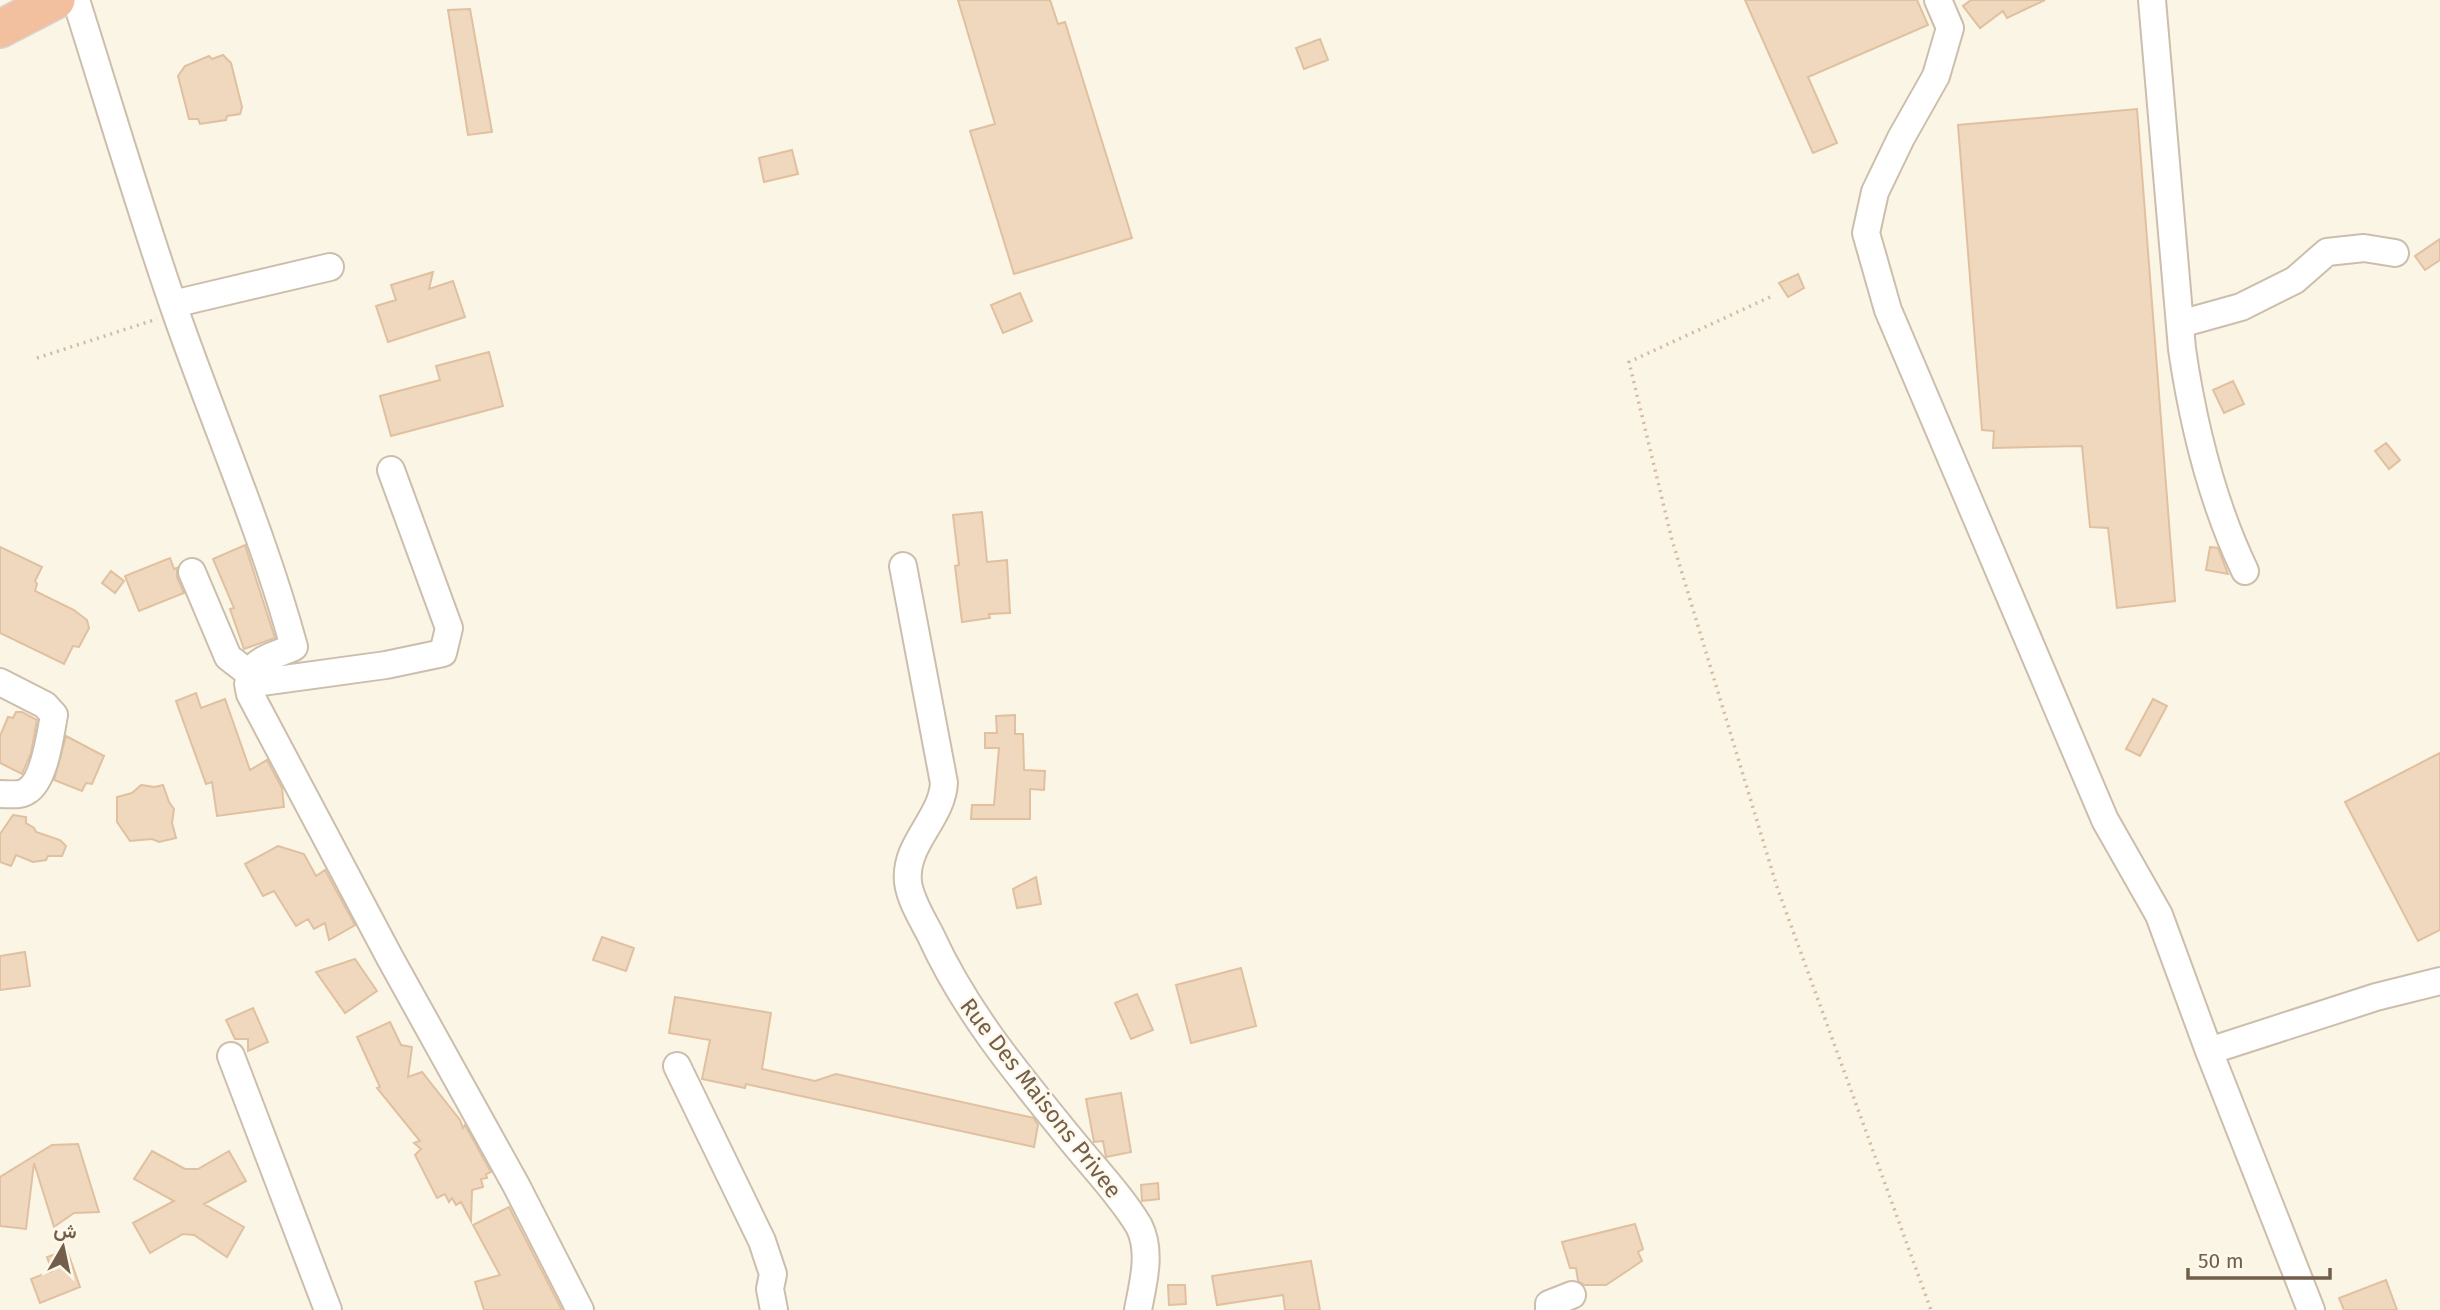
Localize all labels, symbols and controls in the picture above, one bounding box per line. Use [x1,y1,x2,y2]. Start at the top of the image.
street label: Rue Des Maisons Privee [954,992,1128,1204]
north arrow [28,1212,98,1282]
text: ش [53,1218,79,1244]
scale bar [2188,1236,2330,1280]
text: 50 m [2198,1248,2244,1274]

